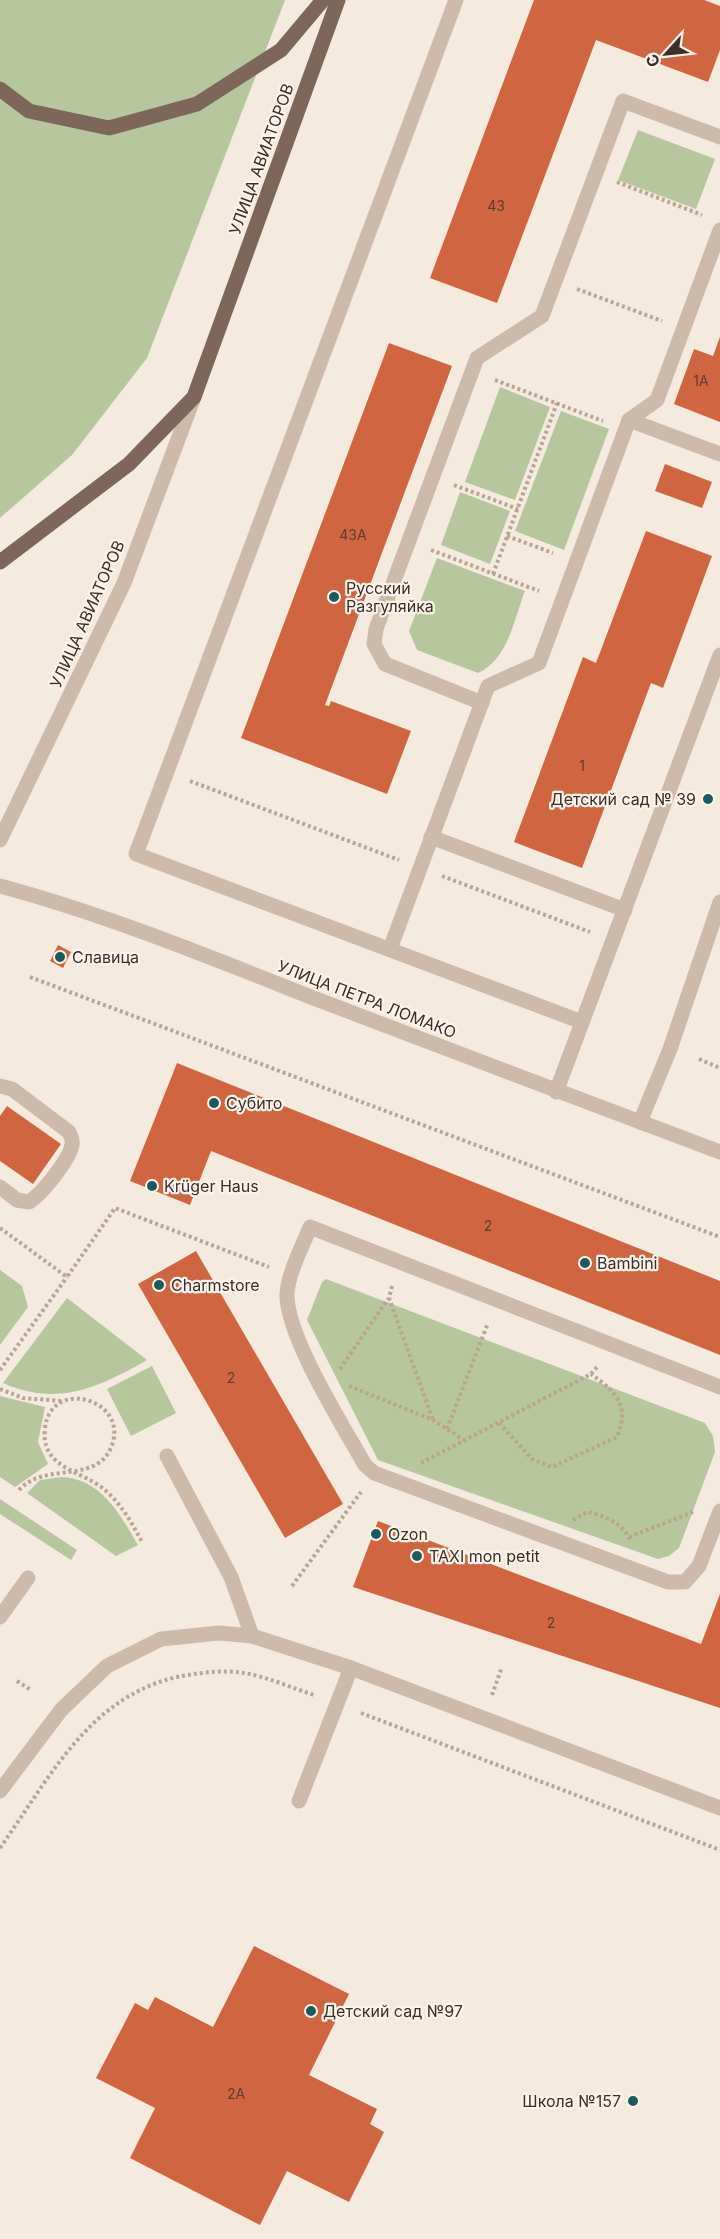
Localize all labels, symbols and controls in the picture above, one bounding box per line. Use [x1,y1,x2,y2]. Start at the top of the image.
north arrow [636,24,696,84]
text: С [641,51,664,71]
street label: УЛИЦА АВИАТОРОВ [224,81,298,237]
house number: 43 [487,197,505,214]
house number: 1А [693,372,709,389]
house number: 43А [339,526,367,543]
street label: УЛИЦА АВИАТОРОВ [45,537,129,691]
place label: Русский Разгуляйка [346,578,434,616]
marker: Русский Разгуляйка [327,590,341,604]
house number: 1 [579,757,585,774]
place label: Детский сад № 39 [551,789,696,809]
marker: Детский сад № 39 [701,792,715,806]
place label: Славица [72,947,139,967]
marker: Славица [53,950,67,964]
street label: УЛИЦА ПЕТРА ЛОМАКО [275,956,459,1042]
place label: Субито [226,1093,282,1113]
marker: Субито [207,1096,221,1110]
place label: Krüger Haus [164,1176,259,1196]
marker: Krüger Haus [145,1179,159,1193]
house number: 2 [484,1217,492,1234]
place label: Bambini [597,1253,657,1273]
marker: Bambini [578,1256,592,1270]
place label: Charmstore [171,1275,260,1295]
marker: Charmstore [152,1278,166,1292]
house number: 2 [227,1369,235,1386]
place label: Ozon [388,1524,428,1544]
marker: Ozon [369,1527,383,1541]
place label: TAXI mon petit [429,1546,540,1566]
marker: TAXI mon petit [410,1549,424,1563]
house number: 2 [547,1614,555,1631]
place label: Детский сад №97 [323,2001,463,2021]
marker: Детский сад №97 [304,2004,318,2018]
house number: 2А [227,2085,245,2102]
place label: Школа №157 [522,2091,621,2111]
marker: Школа №157 [626,2094,640,2108]

